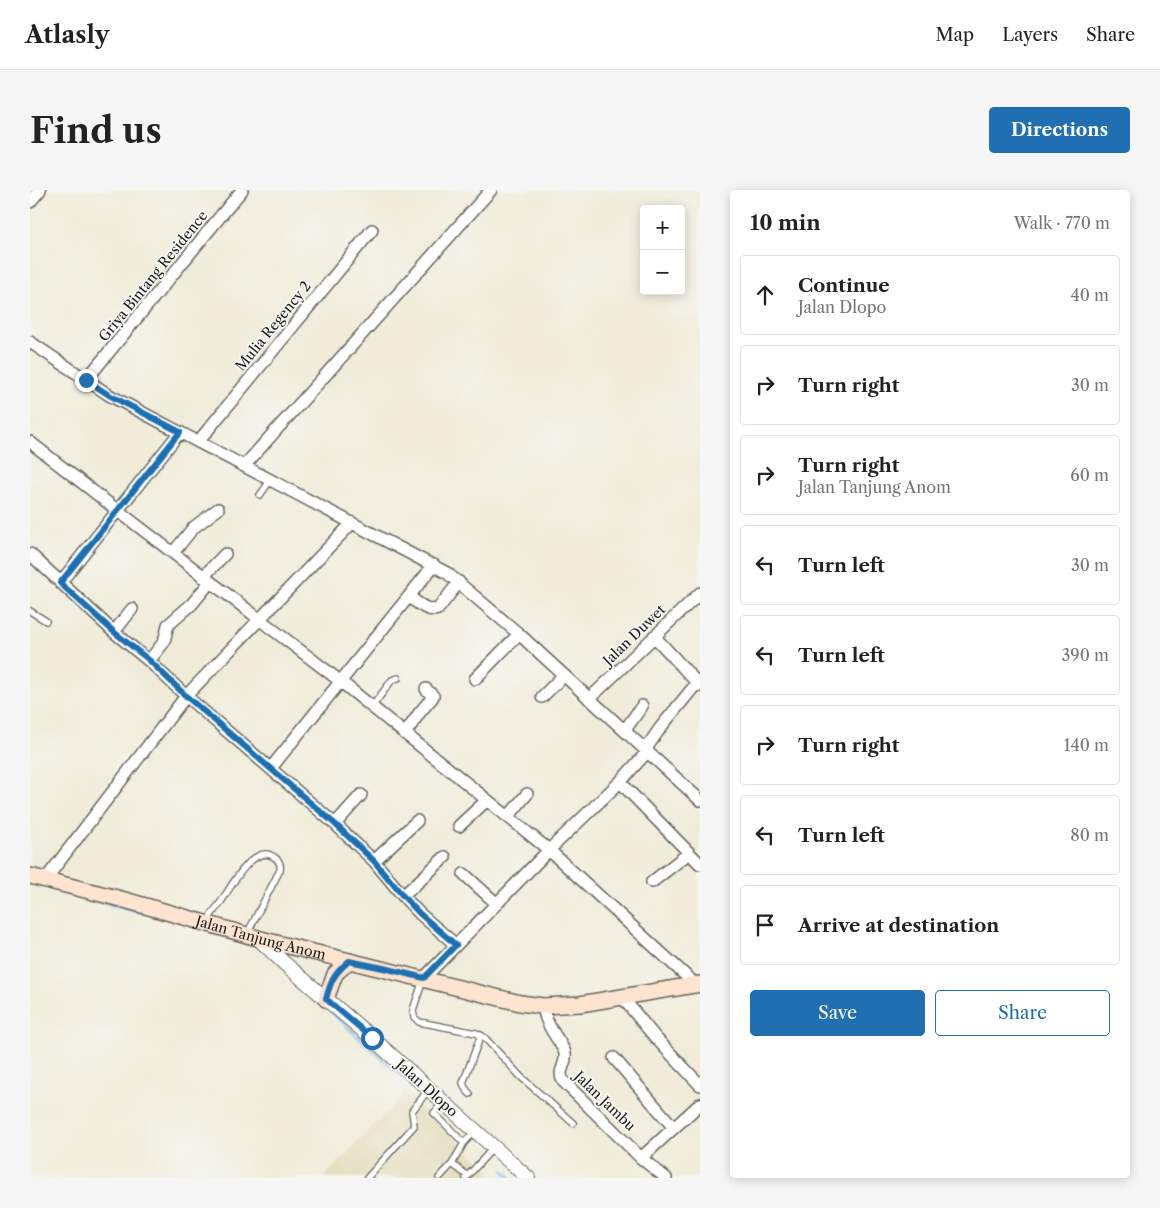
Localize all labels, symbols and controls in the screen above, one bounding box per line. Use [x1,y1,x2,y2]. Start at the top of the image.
text: Atlasly [25,20,109,49]
text: Map [936,24,974,46]
text: Layers [1002,24,1058,46]
text: Share [1086,24,1135,46]
button: Directions [989,107,1130,153]
text: Find us [30,109,162,152]
map controls [640,205,685,295]
button: + [640,205,685,250]
street label: Griya Bintang Residence [95,207,211,345]
text: 10 min [750,210,821,235]
text: Walk · 770 m [1014,213,1110,233]
button: − [640,250,685,295]
text: Continue [798,274,890,297]
street label: Mulia Regency 2 [231,278,315,374]
icon: ahead [751,281,779,309]
text: 40 m [1070,285,1109,305]
text: Jalan Dlopo [798,297,886,317]
route end [75,369,98,392]
icon: right [751,371,779,399]
text: Turn right [798,374,899,397]
text: 30 m [1071,375,1109,395]
text: Turn right [798,454,899,477]
icon: right [751,461,779,489]
text: 60 m [1070,465,1109,485]
text: Jalan Tanjung Anom [798,477,951,497]
icon: left [751,551,779,579]
text: Turn left [798,554,885,577]
text: 30 m [1071,555,1109,575]
street label: Jalan Duwet [598,601,669,671]
icon: left [751,641,779,669]
text: Turn left [798,644,885,667]
text: 390 m [1062,645,1109,665]
icon: right [751,731,779,759]
text: Turn right [798,734,899,757]
text: 140 m [1064,735,1109,755]
icon: left [751,821,779,849]
text: Turn left [798,824,885,847]
text: 80 m [1070,825,1109,845]
street label: Jalan Tanjung Anom [192,911,328,964]
icon: arrive [751,911,779,939]
text: Arrive at destination [798,914,999,937]
button: Save [750,990,925,1036]
button: Share [935,990,1110,1036]
route start [361,1027,384,1050]
street label: Jalan Dlopo [391,1054,462,1121]
street label: Jalan Jambu [569,1066,640,1135]

